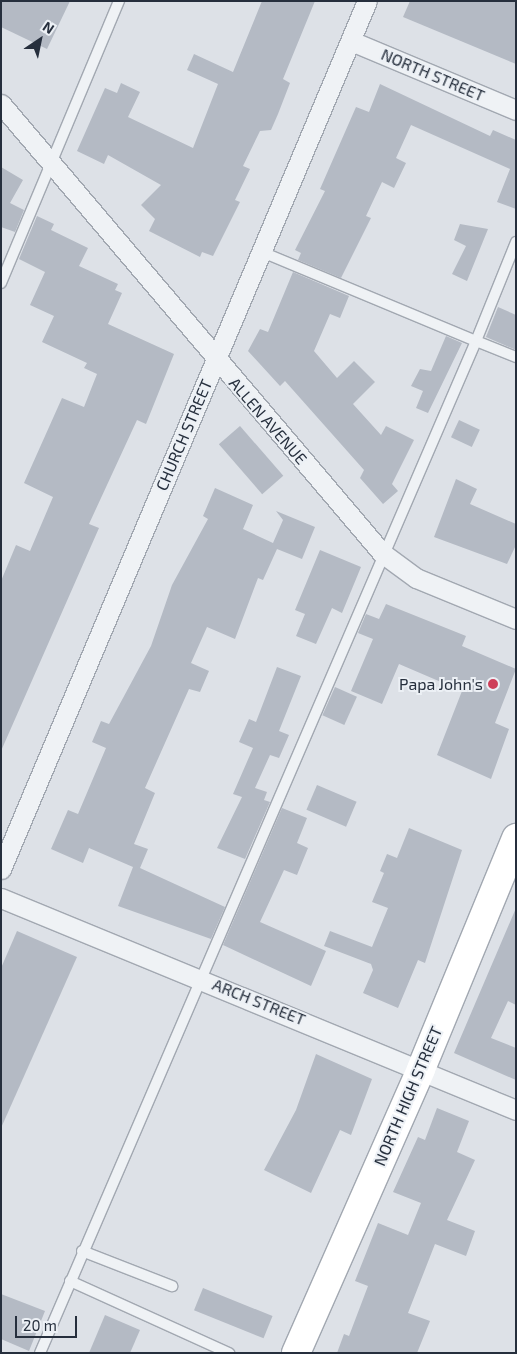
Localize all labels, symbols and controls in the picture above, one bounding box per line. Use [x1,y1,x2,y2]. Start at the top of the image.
north arrow [15,15,65,65]
text: N [40,17,58,37]
street label: NORTH STREET [378,45,488,105]
street label: ALLEN AVENUE [225,373,311,469]
street label: CHURCH STREET [152,376,216,494]
place label: Papa John's [399,674,483,694]
marker: Papa John's [487,678,499,690]
street label: ARCH STREET [210,975,308,1029]
street label: NORTH HIGH STREET [370,1023,446,1169]
scale bar [18,1306,80,1338]
text: 20 m [23,1316,57,1334]

